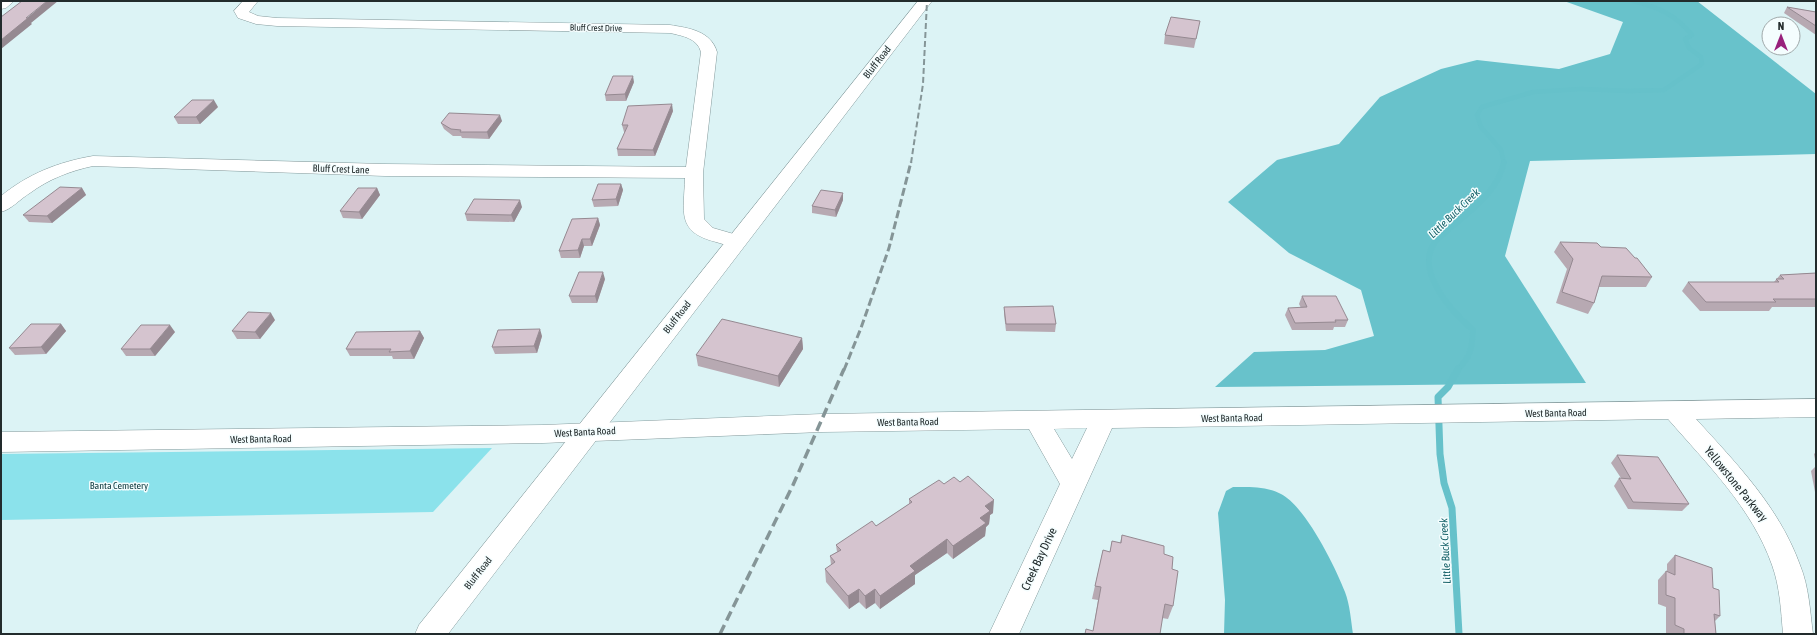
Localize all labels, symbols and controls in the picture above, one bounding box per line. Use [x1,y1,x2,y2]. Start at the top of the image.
north arrow [1761,16,1801,56]
text: N [1778,20,1784,32]
street label: Bluff Crest Drive [570,23,622,33]
street label: Bluff Road [861,43,893,80]
street label: Bluff Crest Lane [312,163,370,176]
water label: Little Buck Creek [1426,186,1482,240]
street label: Bluff Road [661,298,693,335]
street label: West Banta Road [1525,407,1587,419]
street label: West Banta Road [1201,412,1263,424]
street label: West Banta Road [877,416,939,428]
street label: West Banta Road [554,425,616,439]
street label: West Banta Road [230,433,292,445]
street label: Yellowstone Parkway [1701,444,1771,524]
park label: Banta Cemetery [90,480,148,491]
water label: Little Buck Creek [1437,518,1453,584]
street label: Creek Bay Drive [1018,525,1060,593]
street label: Bluff Road [462,554,494,591]

